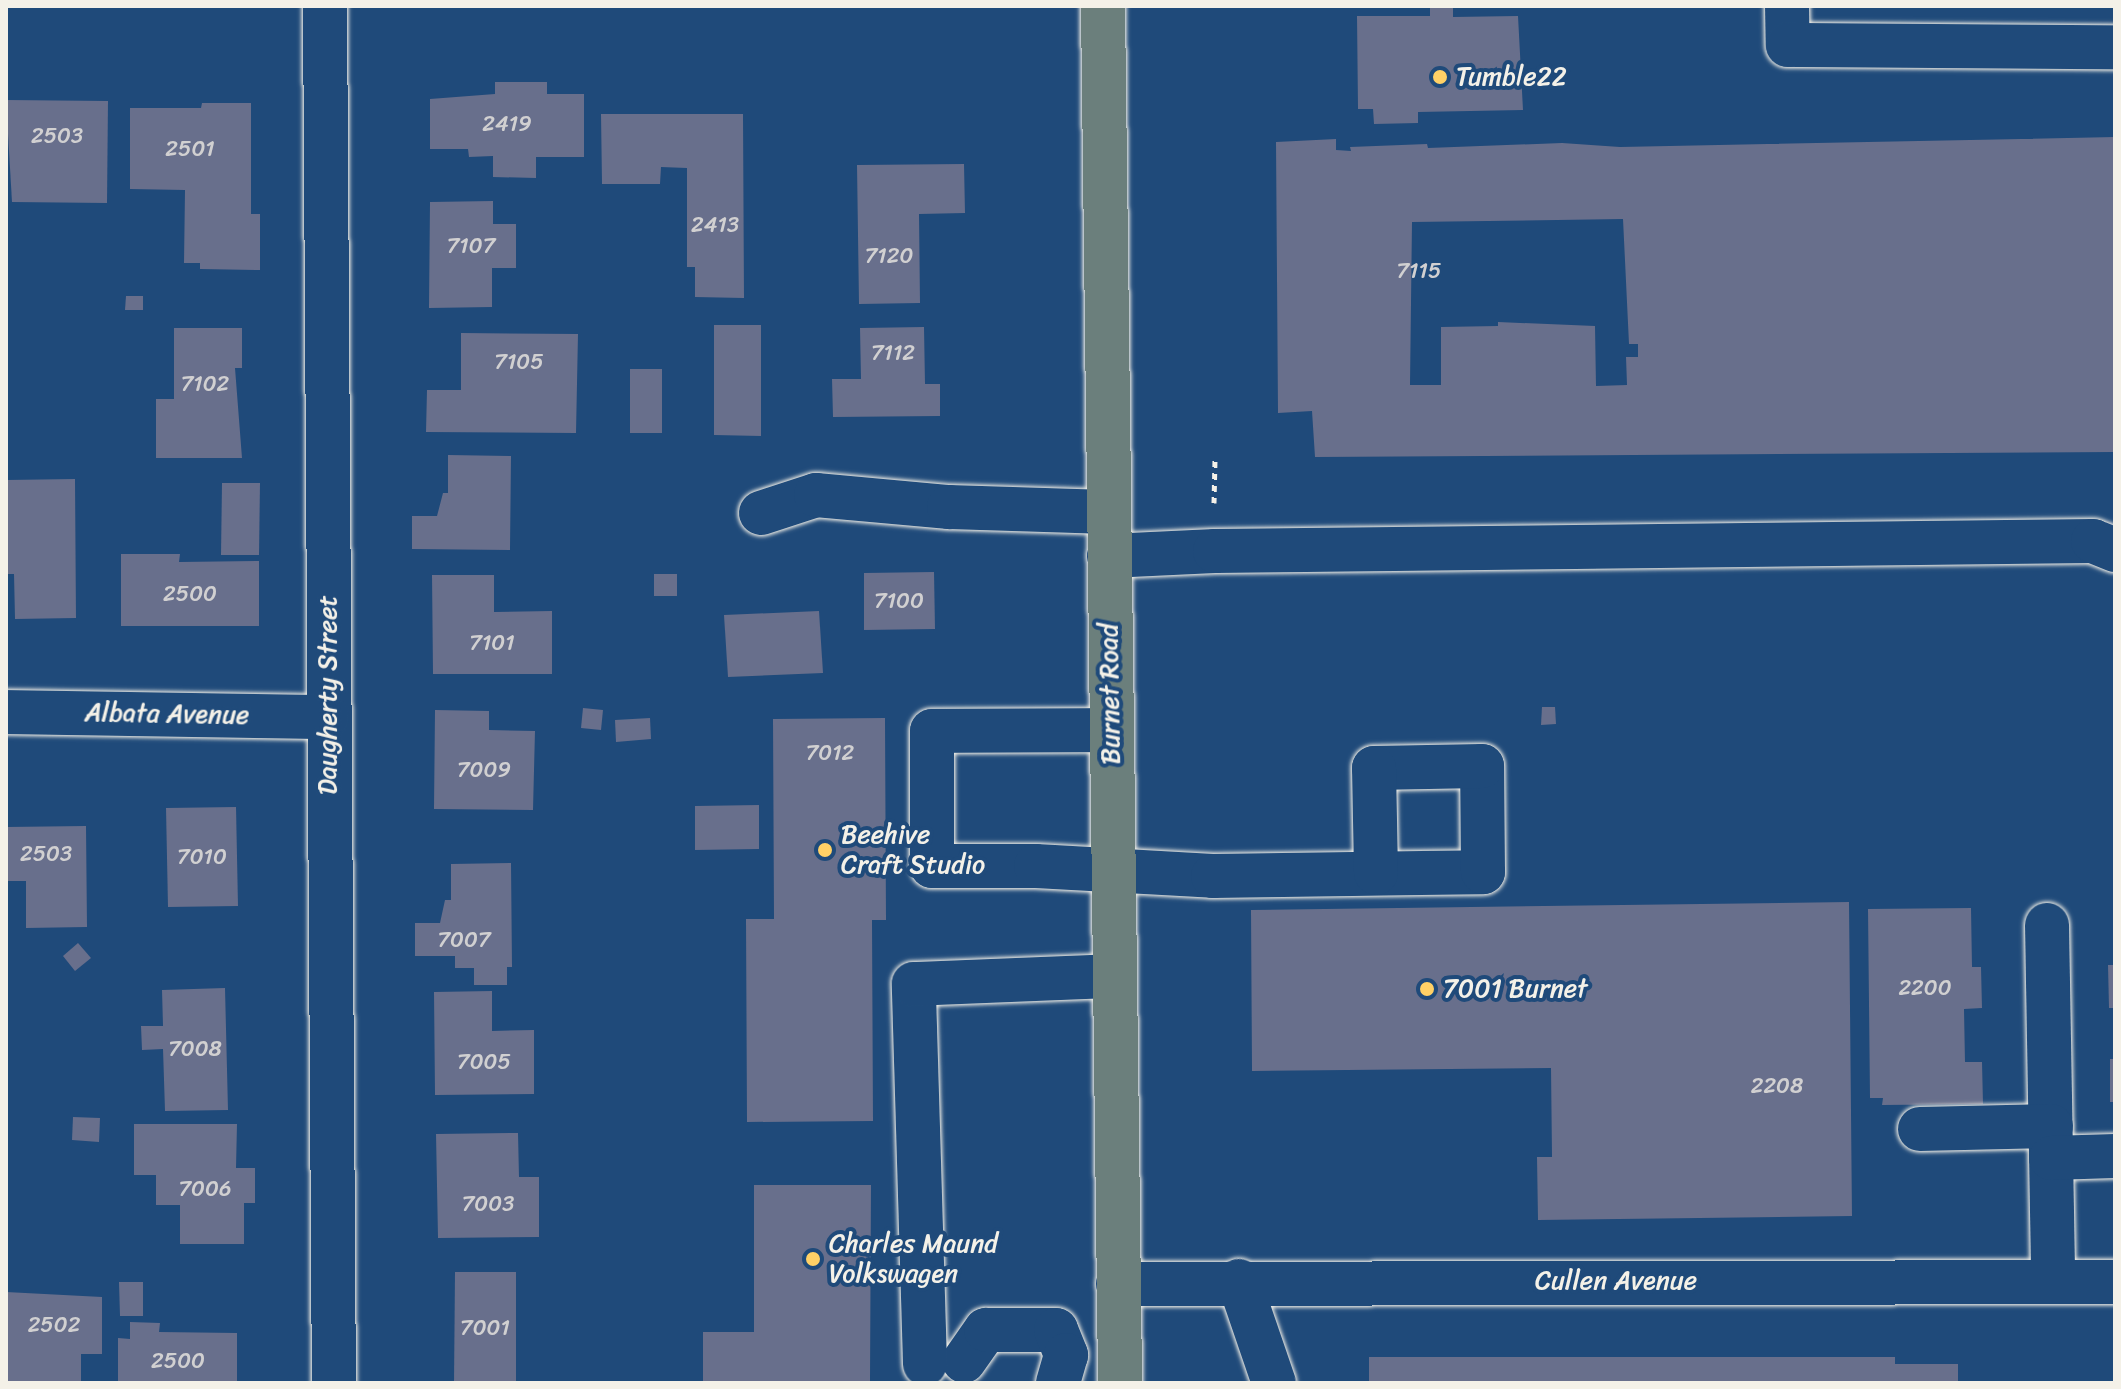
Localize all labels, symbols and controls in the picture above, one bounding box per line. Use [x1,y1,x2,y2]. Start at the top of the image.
place label: Tumble22 [1456,61,1567,93]
marker: Tumble22 [1431,68,1449,86]
house number: 2419 [482,111,532,137]
house number: 2503 [31,123,83,149]
house number: 2501 [165,136,215,162]
house number: 2413 [691,212,739,238]
house number: 7107 [447,233,495,259]
house number: 7120 [865,243,913,269]
house number: 7115 [1397,258,1441,284]
house number: 7112 [871,340,915,366]
house number: 7105 [494,349,544,375]
house number: 7102 [181,371,229,397]
house number: 2500 [163,581,217,607]
house number: 7100 [874,588,924,614]
street label: Daugherty Street [312,595,344,795]
street label: Burnet Road [1093,623,1127,765]
house number: 7101 [469,630,515,656]
street label: Albata Avenue [84,697,250,731]
house number: 7012 [806,740,854,766]
house number: 7009 [457,757,511,783]
place label: Beehive Craft Studio [841,819,985,880]
house number: 2503 [20,841,72,867]
marker: Beehive Craft Studio [816,841,834,859]
house number: 7010 [177,844,227,870]
house number: 7007 [438,927,490,953]
place label: 7001 Burnet [1443,973,1587,1005]
house number: 2200 [1898,975,1952,1001]
marker: 7001 Burnet [1418,980,1436,998]
house number: 7008 [168,1036,222,1062]
house number: 7005 [457,1049,511,1075]
house number: 2208 [1751,1073,1803,1099]
house number: 7006 [179,1176,231,1202]
house number: 7003 [462,1191,514,1217]
place label: Charles Maund Volkswagen [829,1228,998,1290]
marker: Charles Maund Volkswagen [804,1250,822,1268]
street label: Cullen Avenue [1535,1265,1697,1297]
house number: 2502 [28,1312,80,1338]
house number: 7001 [460,1315,510,1341]
house number: 2500 [151,1348,205,1374]

